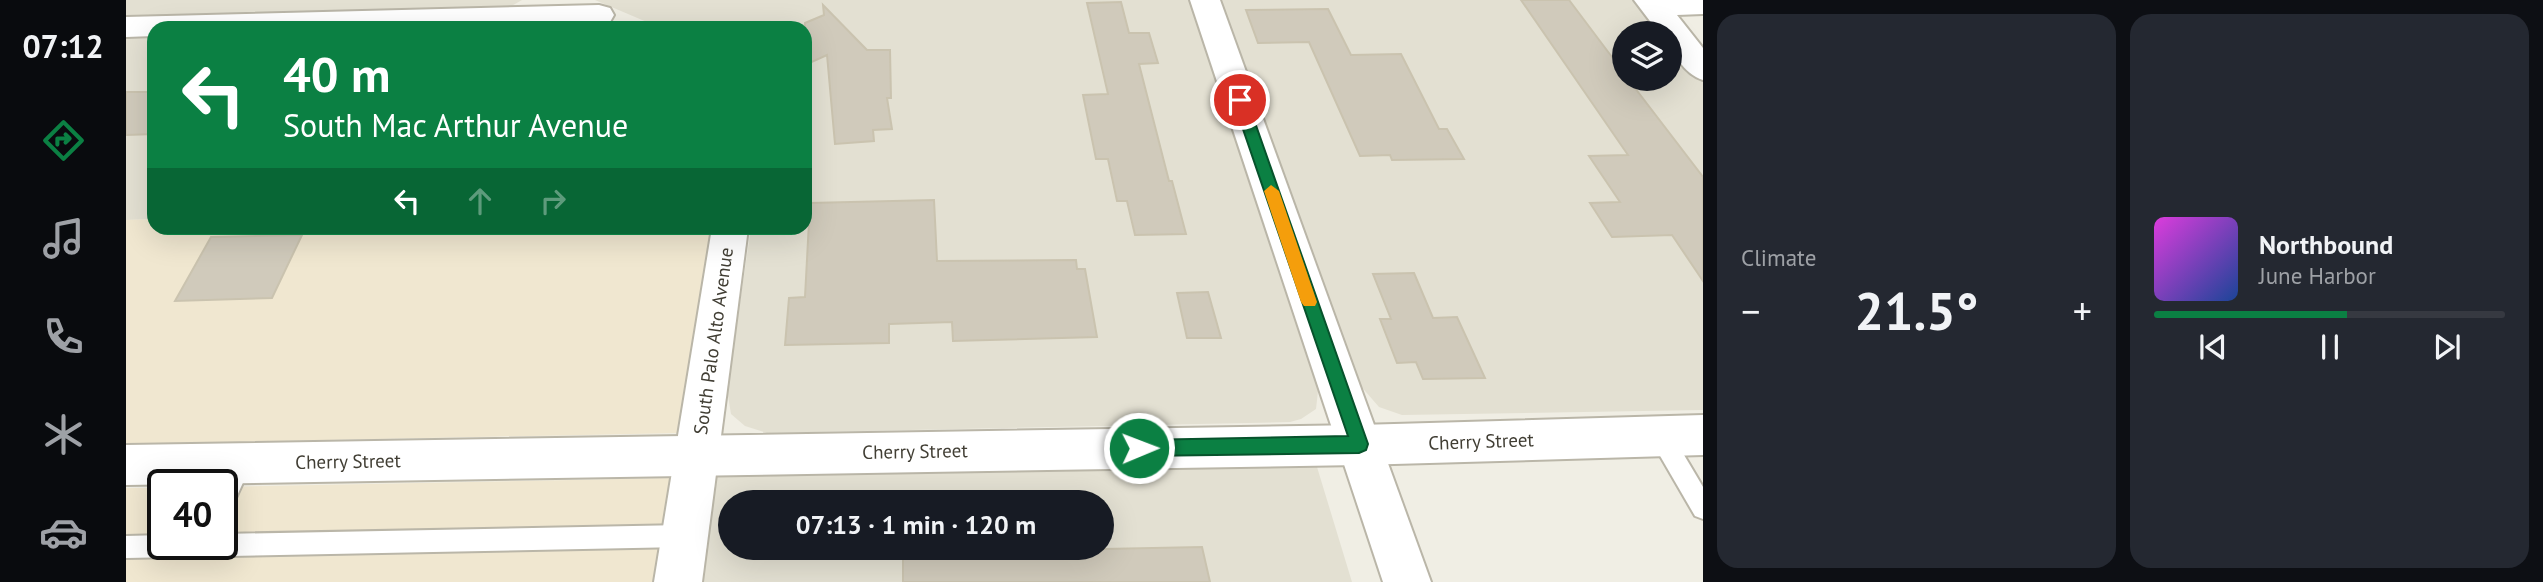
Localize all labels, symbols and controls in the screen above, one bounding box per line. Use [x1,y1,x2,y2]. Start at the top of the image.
map controls [1612,21,1682,91]
button: layers [1612,21,1682,91]
text: 07:12 [22,25,104,67]
text: 40 m [283,42,390,106]
icon: left [168,49,259,140]
pin [1210,70,1270,130]
icon: arrive [1221,81,1259,119]
text: South Mac Arthur Avenue [283,104,628,146]
icon: directions [39,116,88,165]
icon: left [388,182,426,220]
icon: ahead [461,182,499,220]
icon: right [534,182,572,220]
icon: music [39,214,88,263]
text: Northbound [2259,228,2393,261]
text: Climate [1741,243,1816,272]
street label: South Palo Alto Avenue [688,246,738,436]
text: June Harbor [2259,261,2376,290]
text: 21.5° [1855,277,1978,344]
text: − [1741,286,1760,335]
text: + [2073,286,2092,335]
icon: phone [39,312,88,361]
icon: previous [2194,328,2232,366]
icon: pause [2311,328,2349,366]
icon: next [2428,328,2466,366]
icon: climate [39,410,88,459]
position arrow [1102,411,1176,485]
street label: Cherry Street [1428,427,1535,455]
street label: Cherry Street [862,438,969,464]
street label: Cherry Street [295,448,402,474]
speed limit sign: 40 [147,469,238,560]
icon: car [39,508,88,557]
text: 07:13 · 1 min · 120 m [796,508,1036,541]

